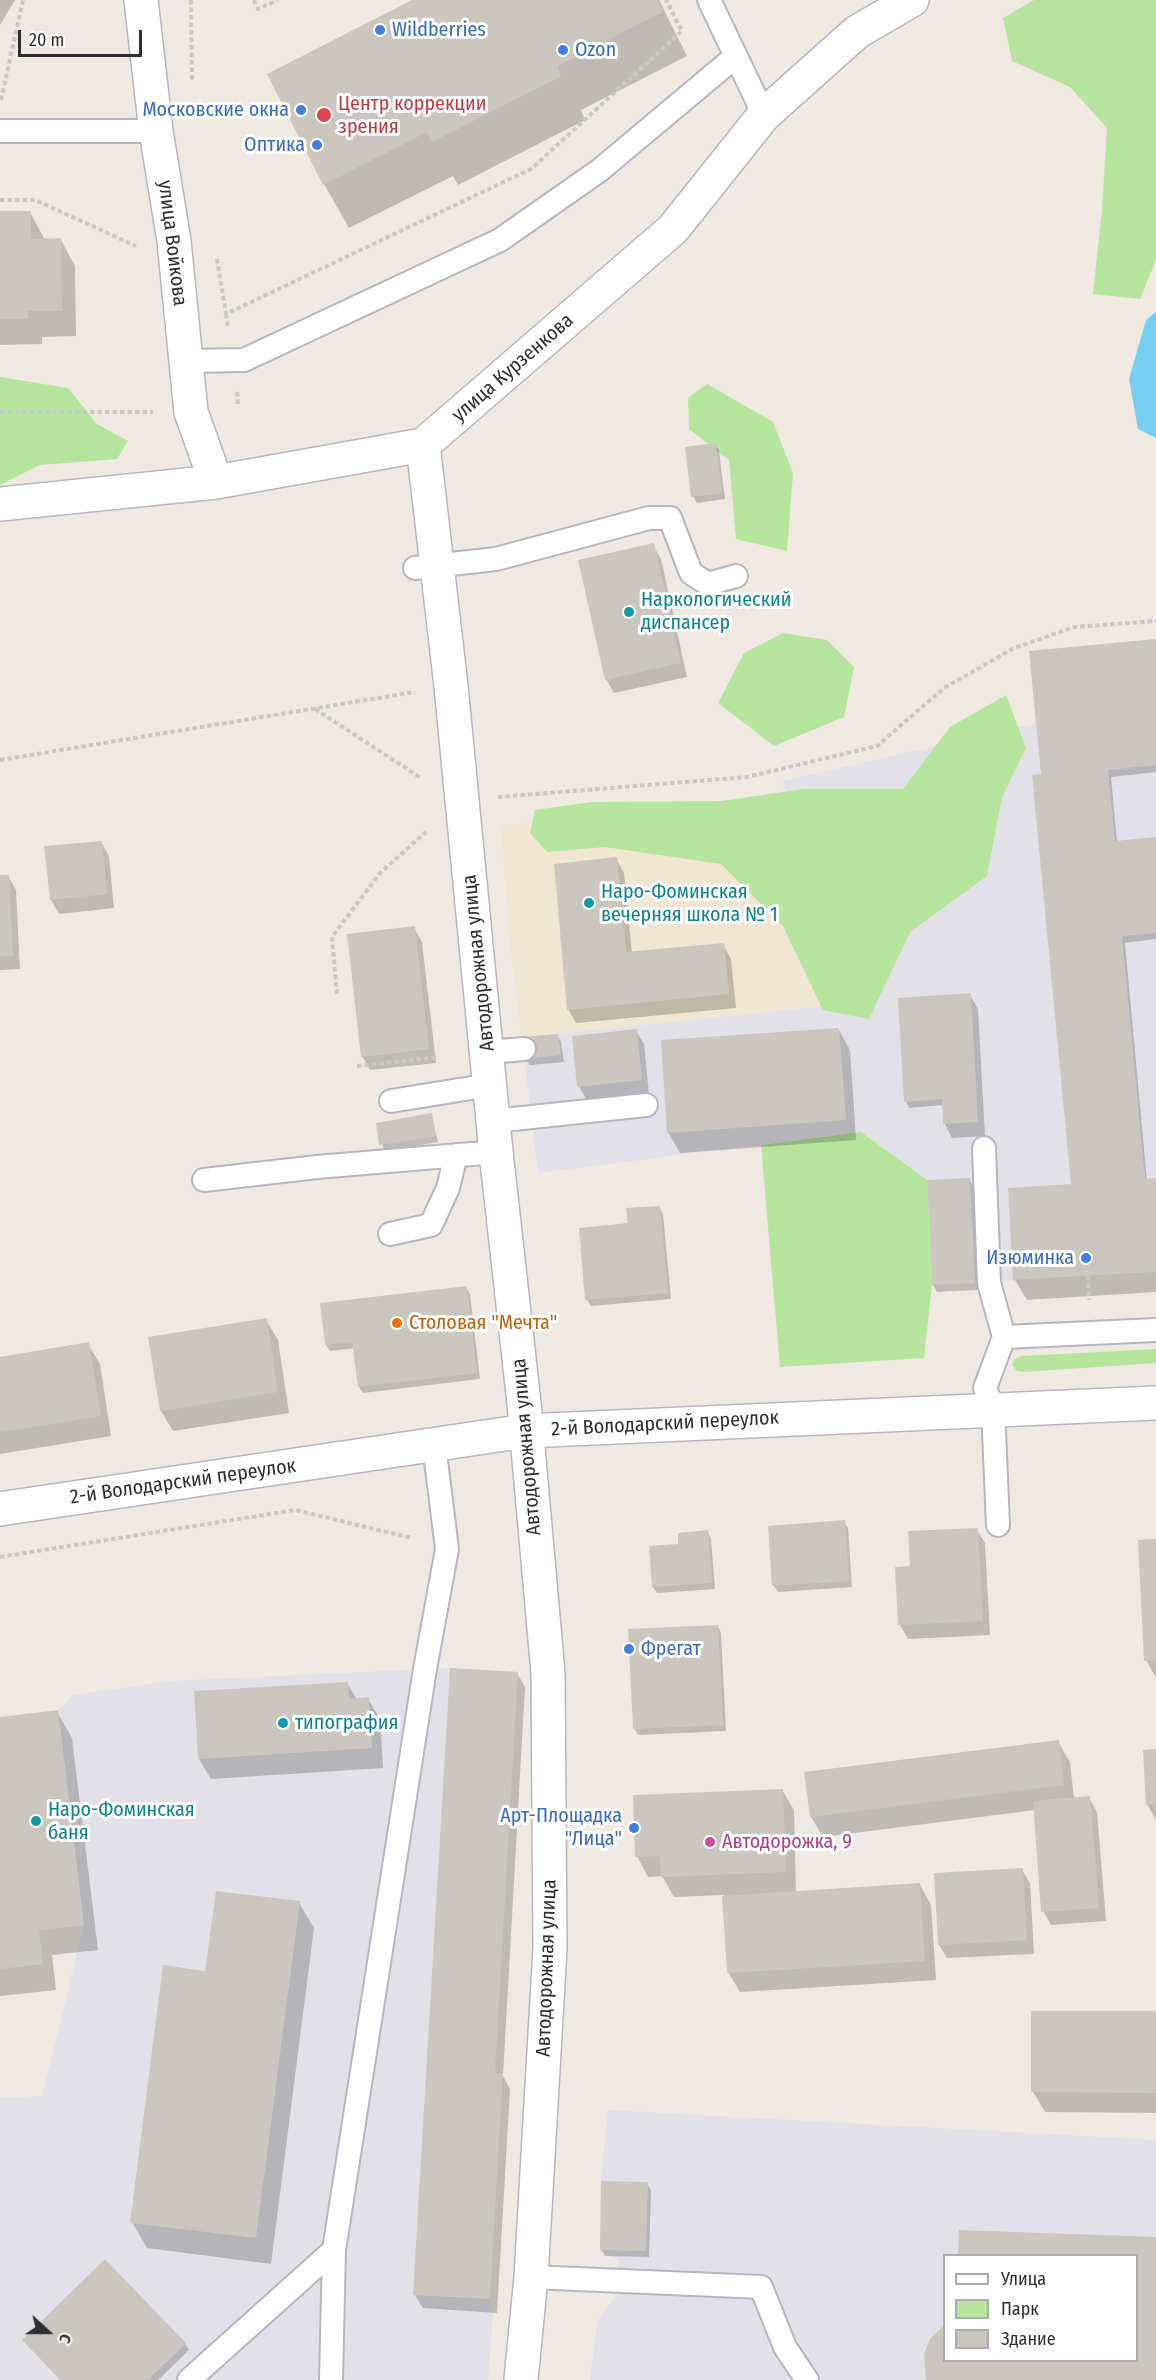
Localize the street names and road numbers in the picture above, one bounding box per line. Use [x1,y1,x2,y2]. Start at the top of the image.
street label: улица Войкова [152,179,192,307]
street label: улица Курзенкова [447,309,579,427]
street label: Автодорожная улица [458,873,500,1053]
street label: Автодорожная улица [507,1357,547,1537]
street label: 2-й Володарский переулок [551,1406,779,1442]
street label: 2-й Володарский переулок [68,1454,298,1510]
street label: Автодорожная улица [532,1879,562,2057]

